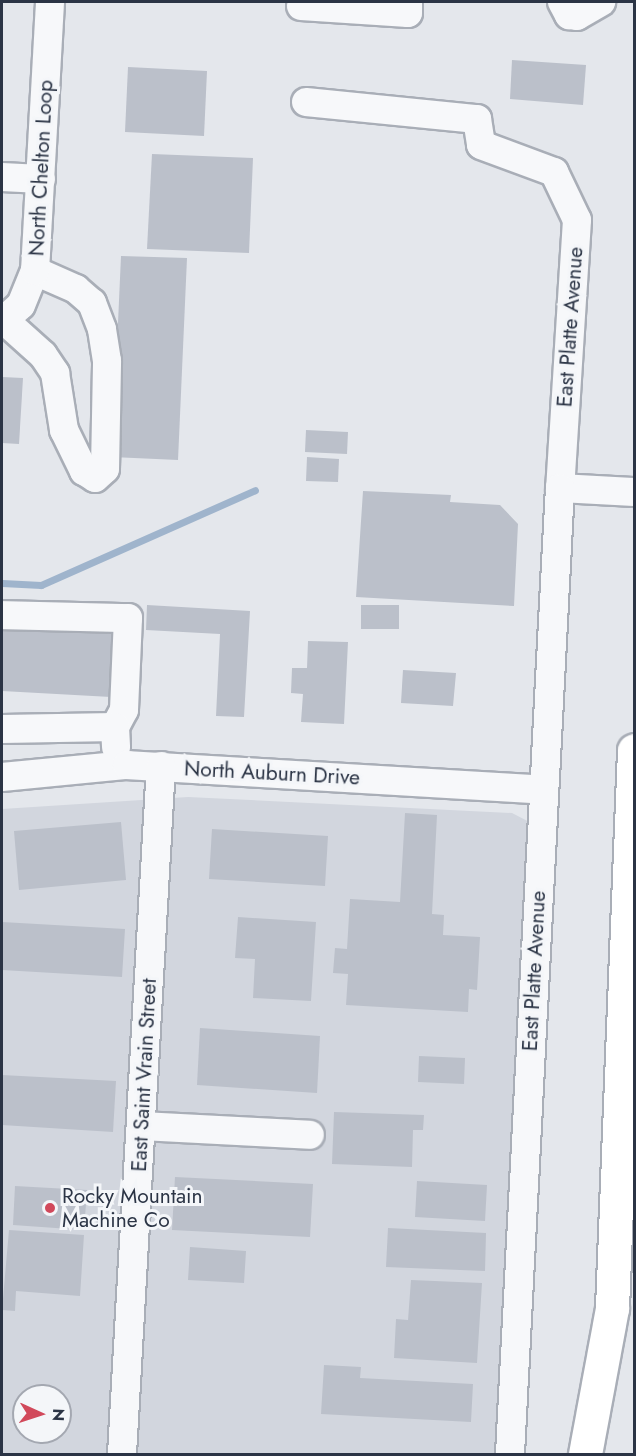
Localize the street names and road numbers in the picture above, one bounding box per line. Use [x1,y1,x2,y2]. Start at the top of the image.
street label: North Chelton Loop [24,79,58,257]
street label: East Platte Avenue [552,246,588,408]
street label: North Auburn Drive [183,756,361,790]
street label: East Platte Avenue [517,890,551,1052]
street label: East Saint Vrain Street [126,978,162,1172]

